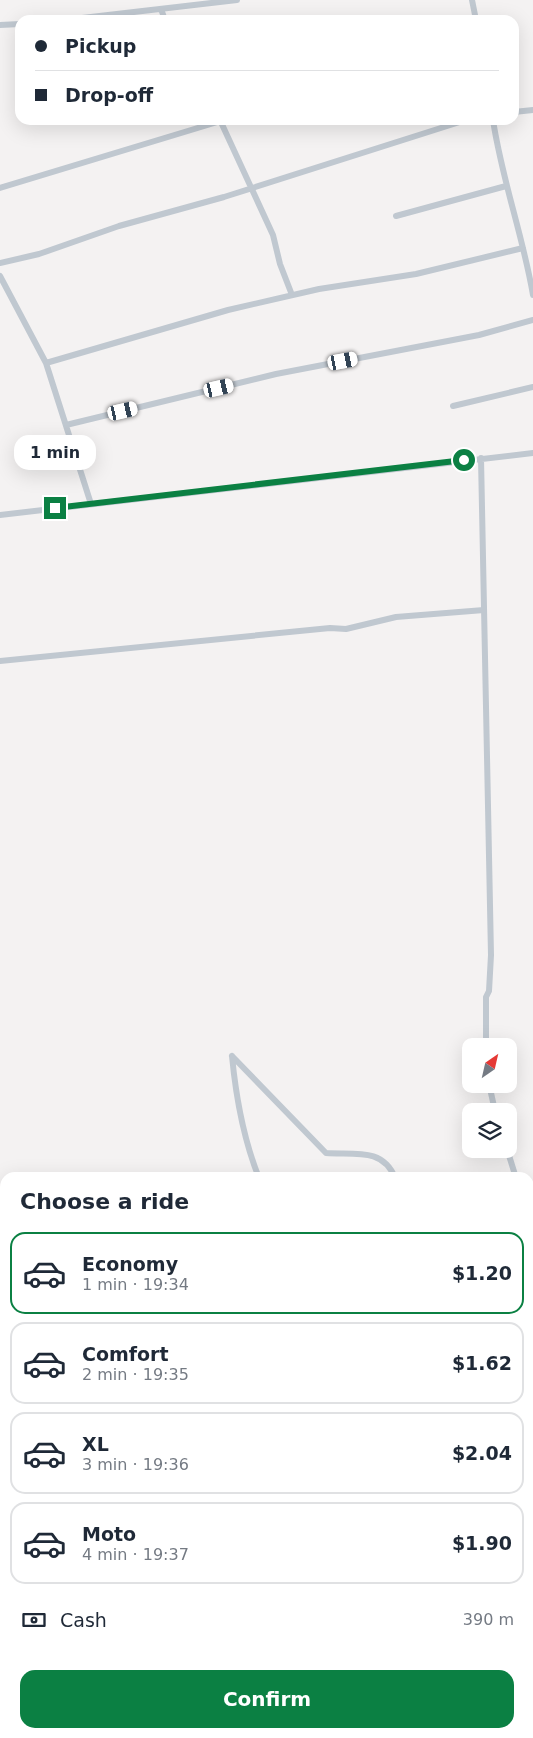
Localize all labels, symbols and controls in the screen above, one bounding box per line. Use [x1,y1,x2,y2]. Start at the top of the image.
text: Pickup [65,35,136,57]
text: Drop-off [65,84,153,106]
car [326,351,359,371]
car [202,377,235,399]
car [106,400,139,422]
callout: 1 min [14,436,96,470]
text: 1 min [30,443,80,462]
route start [453,449,475,471]
route end [44,497,66,519]
north arrow [462,1038,518,1092]
map controls [462,1038,517,1158]
button: layers [462,1103,517,1158]
text: Choose a ride [20,1189,189,1214]
icon: car [22,1251,67,1296]
text: Economy [82,1253,178,1275]
text: $1.20 [452,1262,512,1284]
text: 1 min · 19:34 [82,1275,189,1294]
icon: car [22,1341,67,1386]
text: Comfort [82,1343,169,1365]
text: $1.62 [452,1352,512,1374]
text: 2 min · 19:35 [82,1365,189,1384]
icon: car [22,1431,67,1476]
text: XL [82,1433,109,1455]
text: $2.04 [452,1442,512,1464]
text: 3 min · 19:36 [82,1455,189,1474]
icon: car [22,1521,67,1566]
text: Moto [82,1523,136,1545]
text: $1.90 [452,1532,512,1554]
text: 4 min · 19:37 [82,1545,189,1564]
icon: cash [20,1606,48,1634]
text: Cash [60,1609,107,1631]
text: 390 m [463,1610,514,1629]
button: Confirm [20,1670,514,1728]

